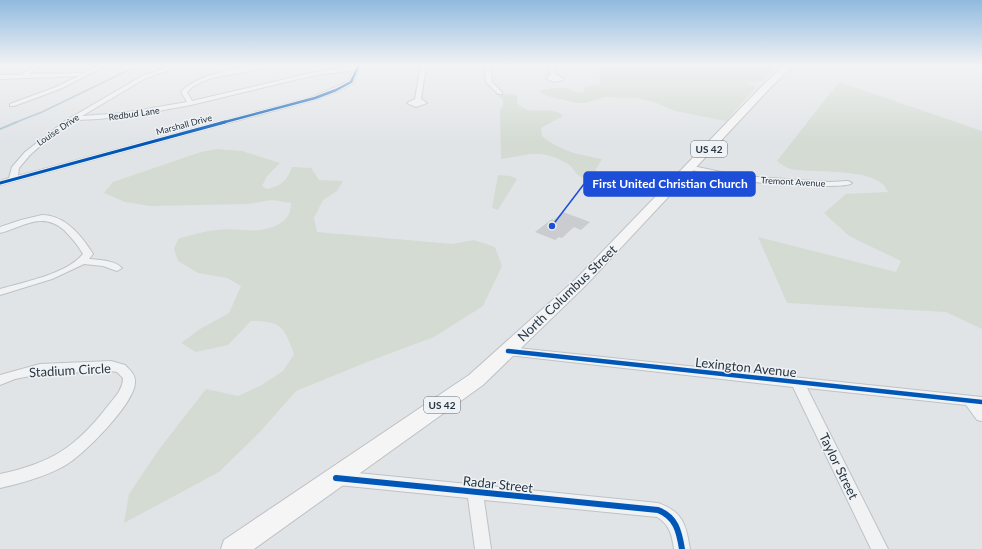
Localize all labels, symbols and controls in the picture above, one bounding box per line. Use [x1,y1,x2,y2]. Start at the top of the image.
street label: Redbud Lane [108,104,160,123]
street label: Louise Drive [34,111,81,148]
street label: Marshall Drive [155,112,213,137]
road number: US 42 [691,141,727,157]
callout: First United Christian Church [584,172,755,196]
street label: Tremont Avenue [760,174,826,189]
text: First United Christian Church [592,176,748,191]
street label: North Columbus Street [514,241,620,345]
street label: Lexington Avenue [695,354,798,380]
street label: Stadium Circle [29,360,111,380]
road number: US 42 [424,397,460,413]
street label: Taylor Street [816,430,862,502]
street label: Radar Street [462,472,534,496]

